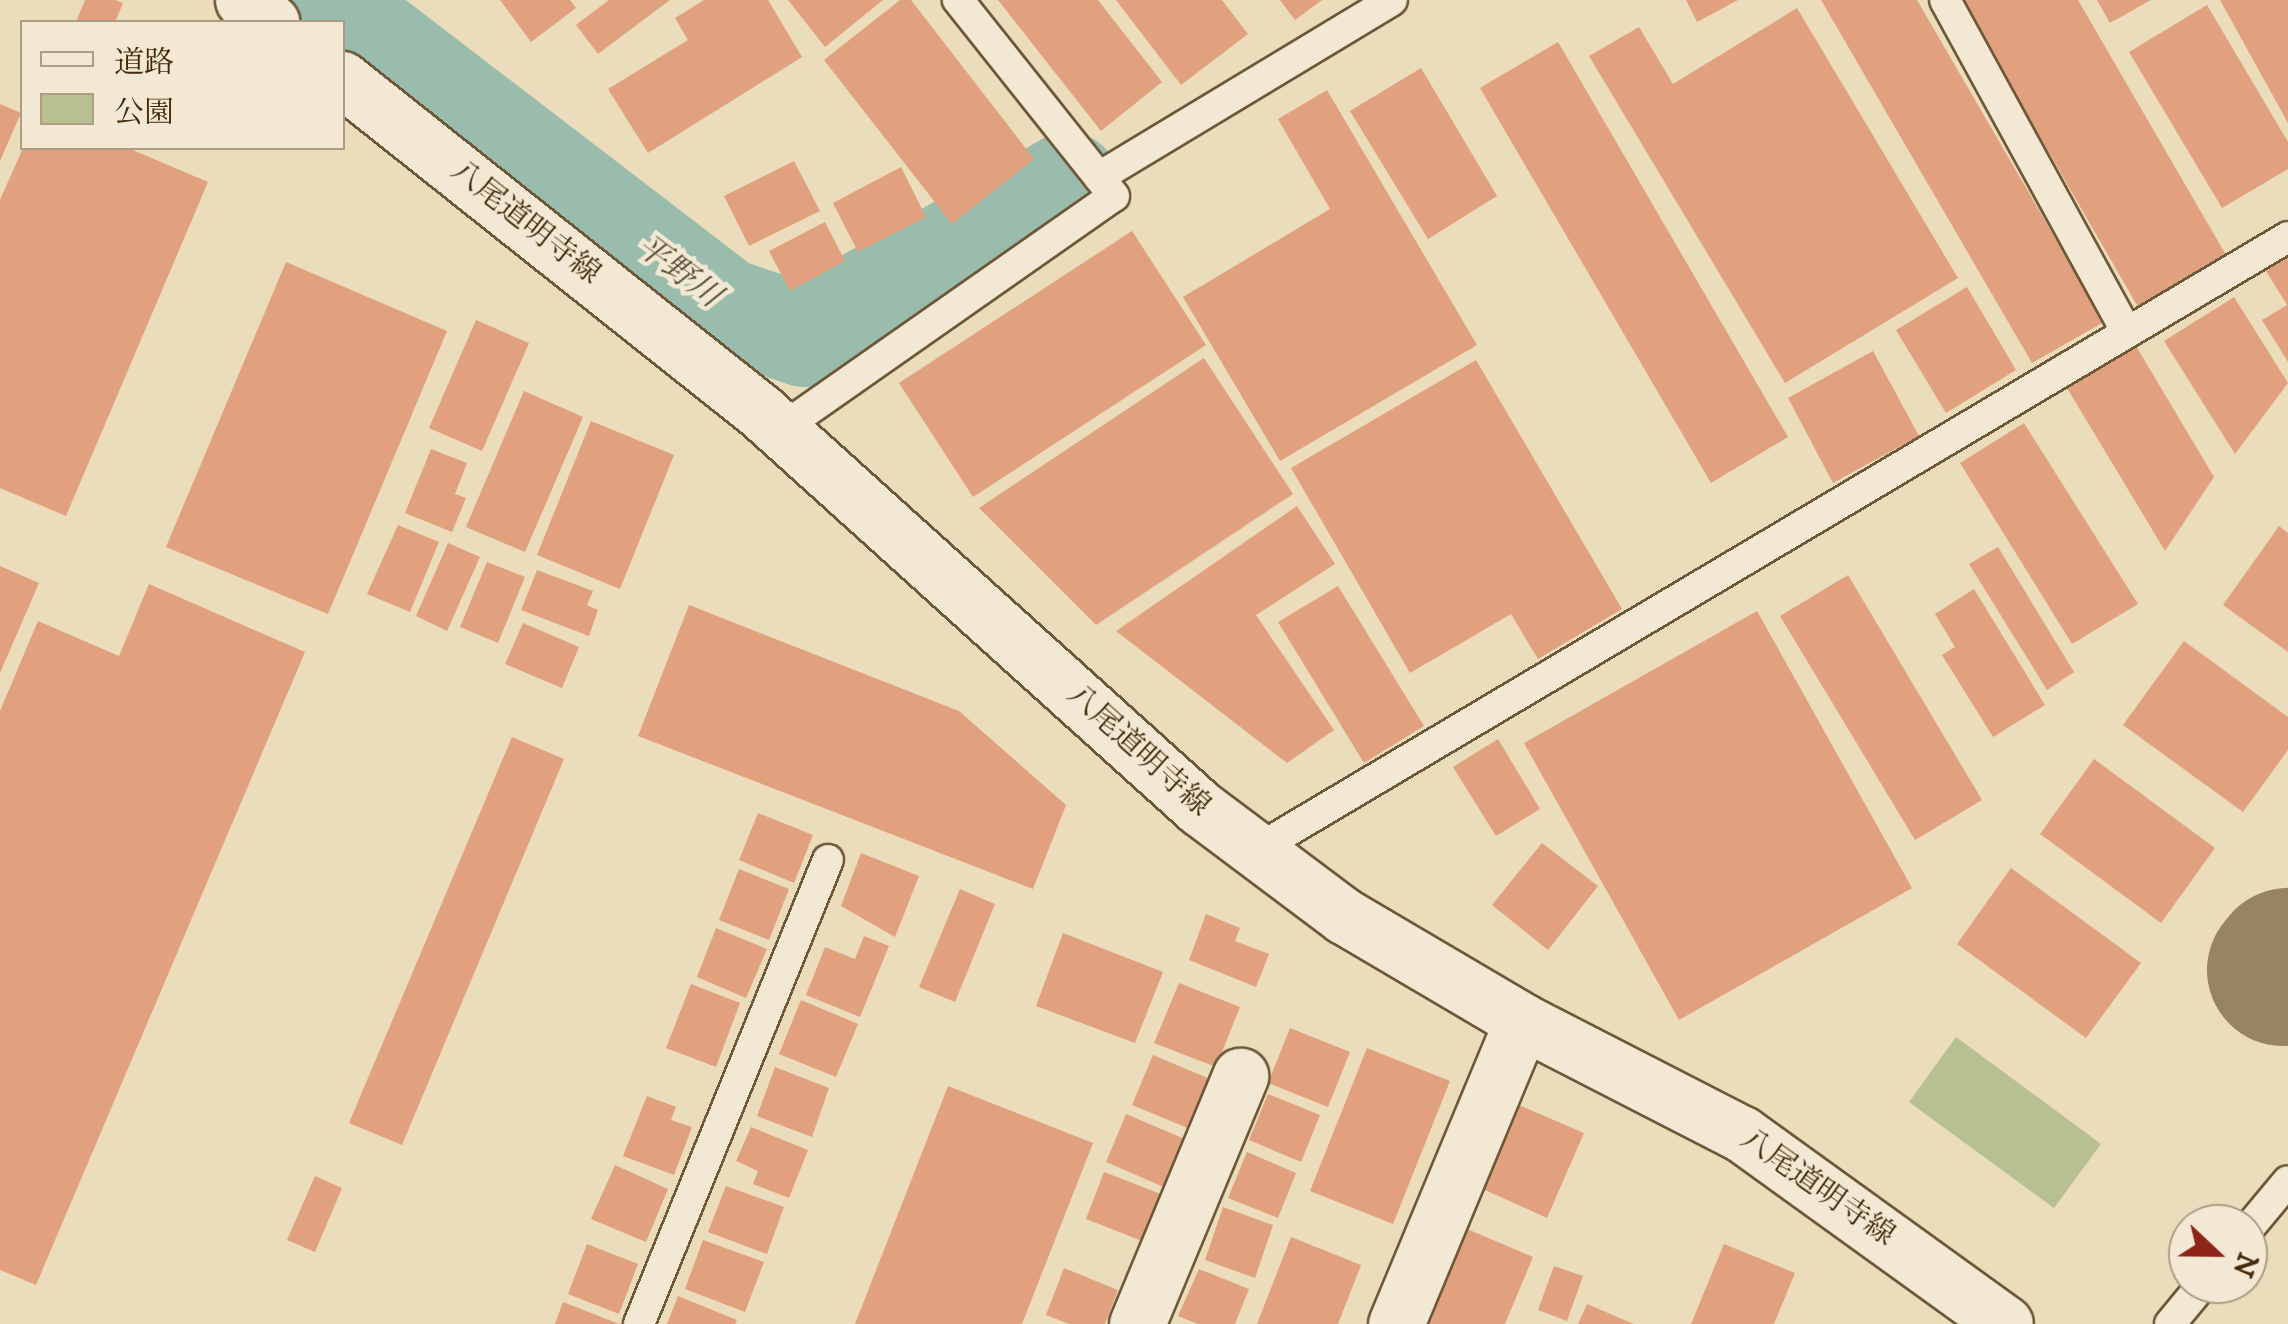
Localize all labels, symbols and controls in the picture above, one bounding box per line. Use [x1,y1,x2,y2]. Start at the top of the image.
legend [20,20,345,150]
text: 道路 [114,45,174,82]
text: 公園 [114,95,174,132]
street label: 八尾道明寺線 [443,153,607,293]
water label: 平野川 [628,228,728,316]
street label: 八尾道明寺線 [1059,677,1217,825]
street label: 八尾道明寺線 [1733,1122,1901,1254]
north arrow [2168,1204,2268,1304]
text: N [2224,1247,2265,1282]

